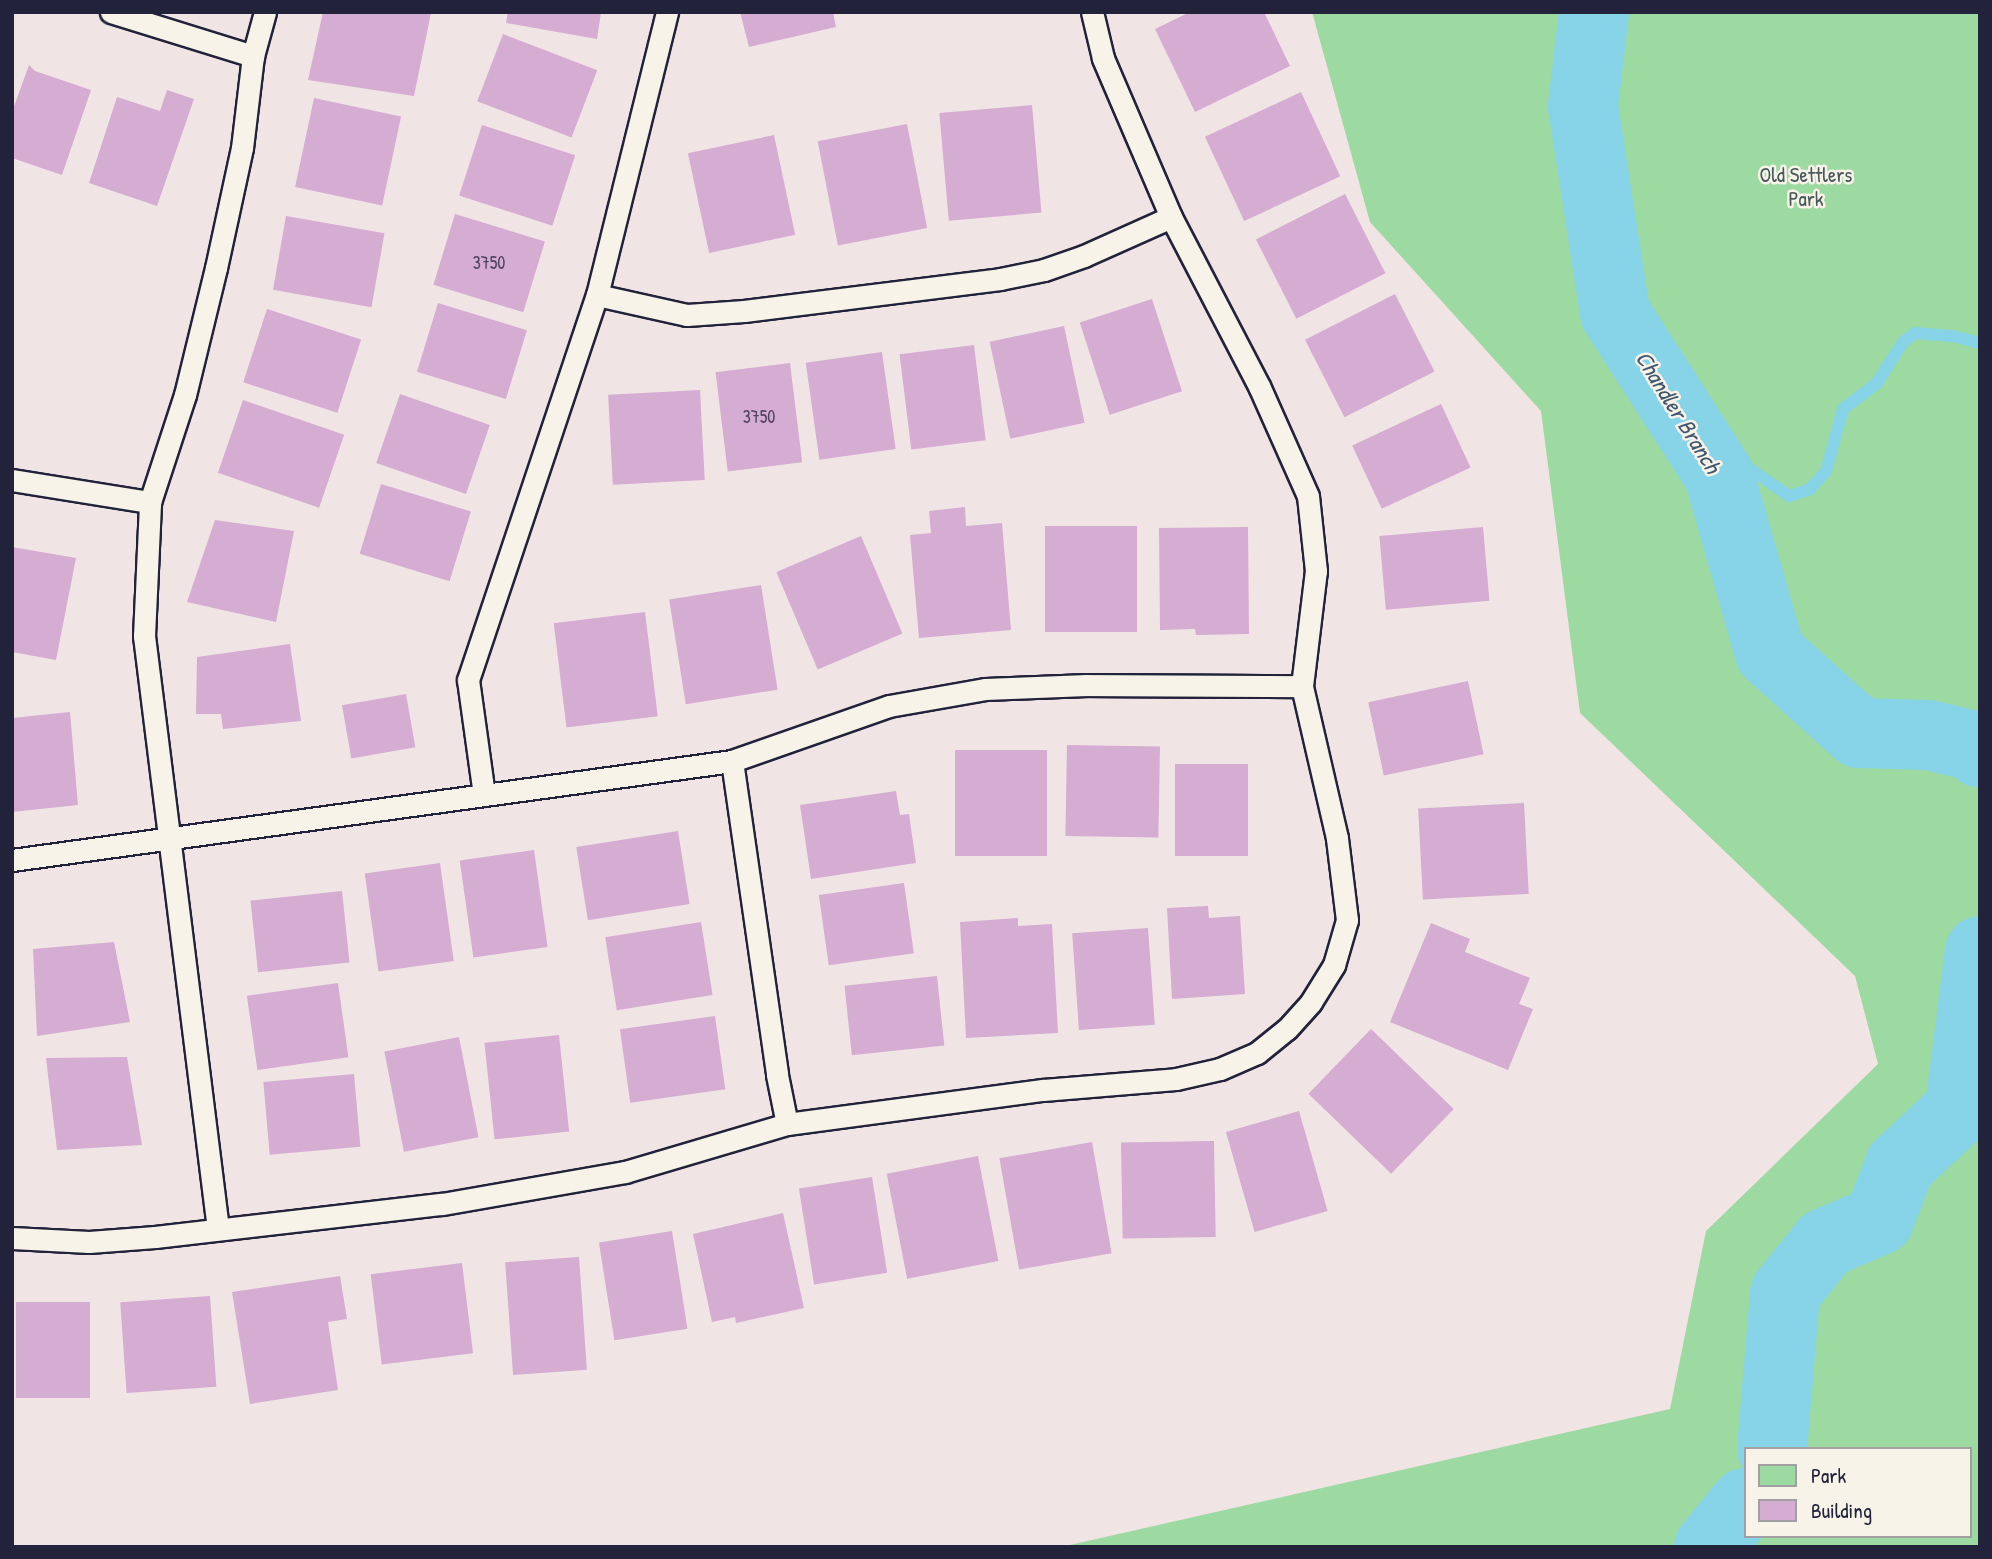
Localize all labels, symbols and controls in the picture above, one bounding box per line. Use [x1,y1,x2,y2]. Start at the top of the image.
park label: Old Settlers Park [1760,162,1852,212]
house number: 3750 [473,252,505,274]
water label: Chandler Branch [1630,346,1726,478]
house number: 3750 [743,406,775,428]
legend [1744,1447,1971,1538]
text: Park [1811,1461,1846,1490]
text: Building [1811,1496,1872,1525]

